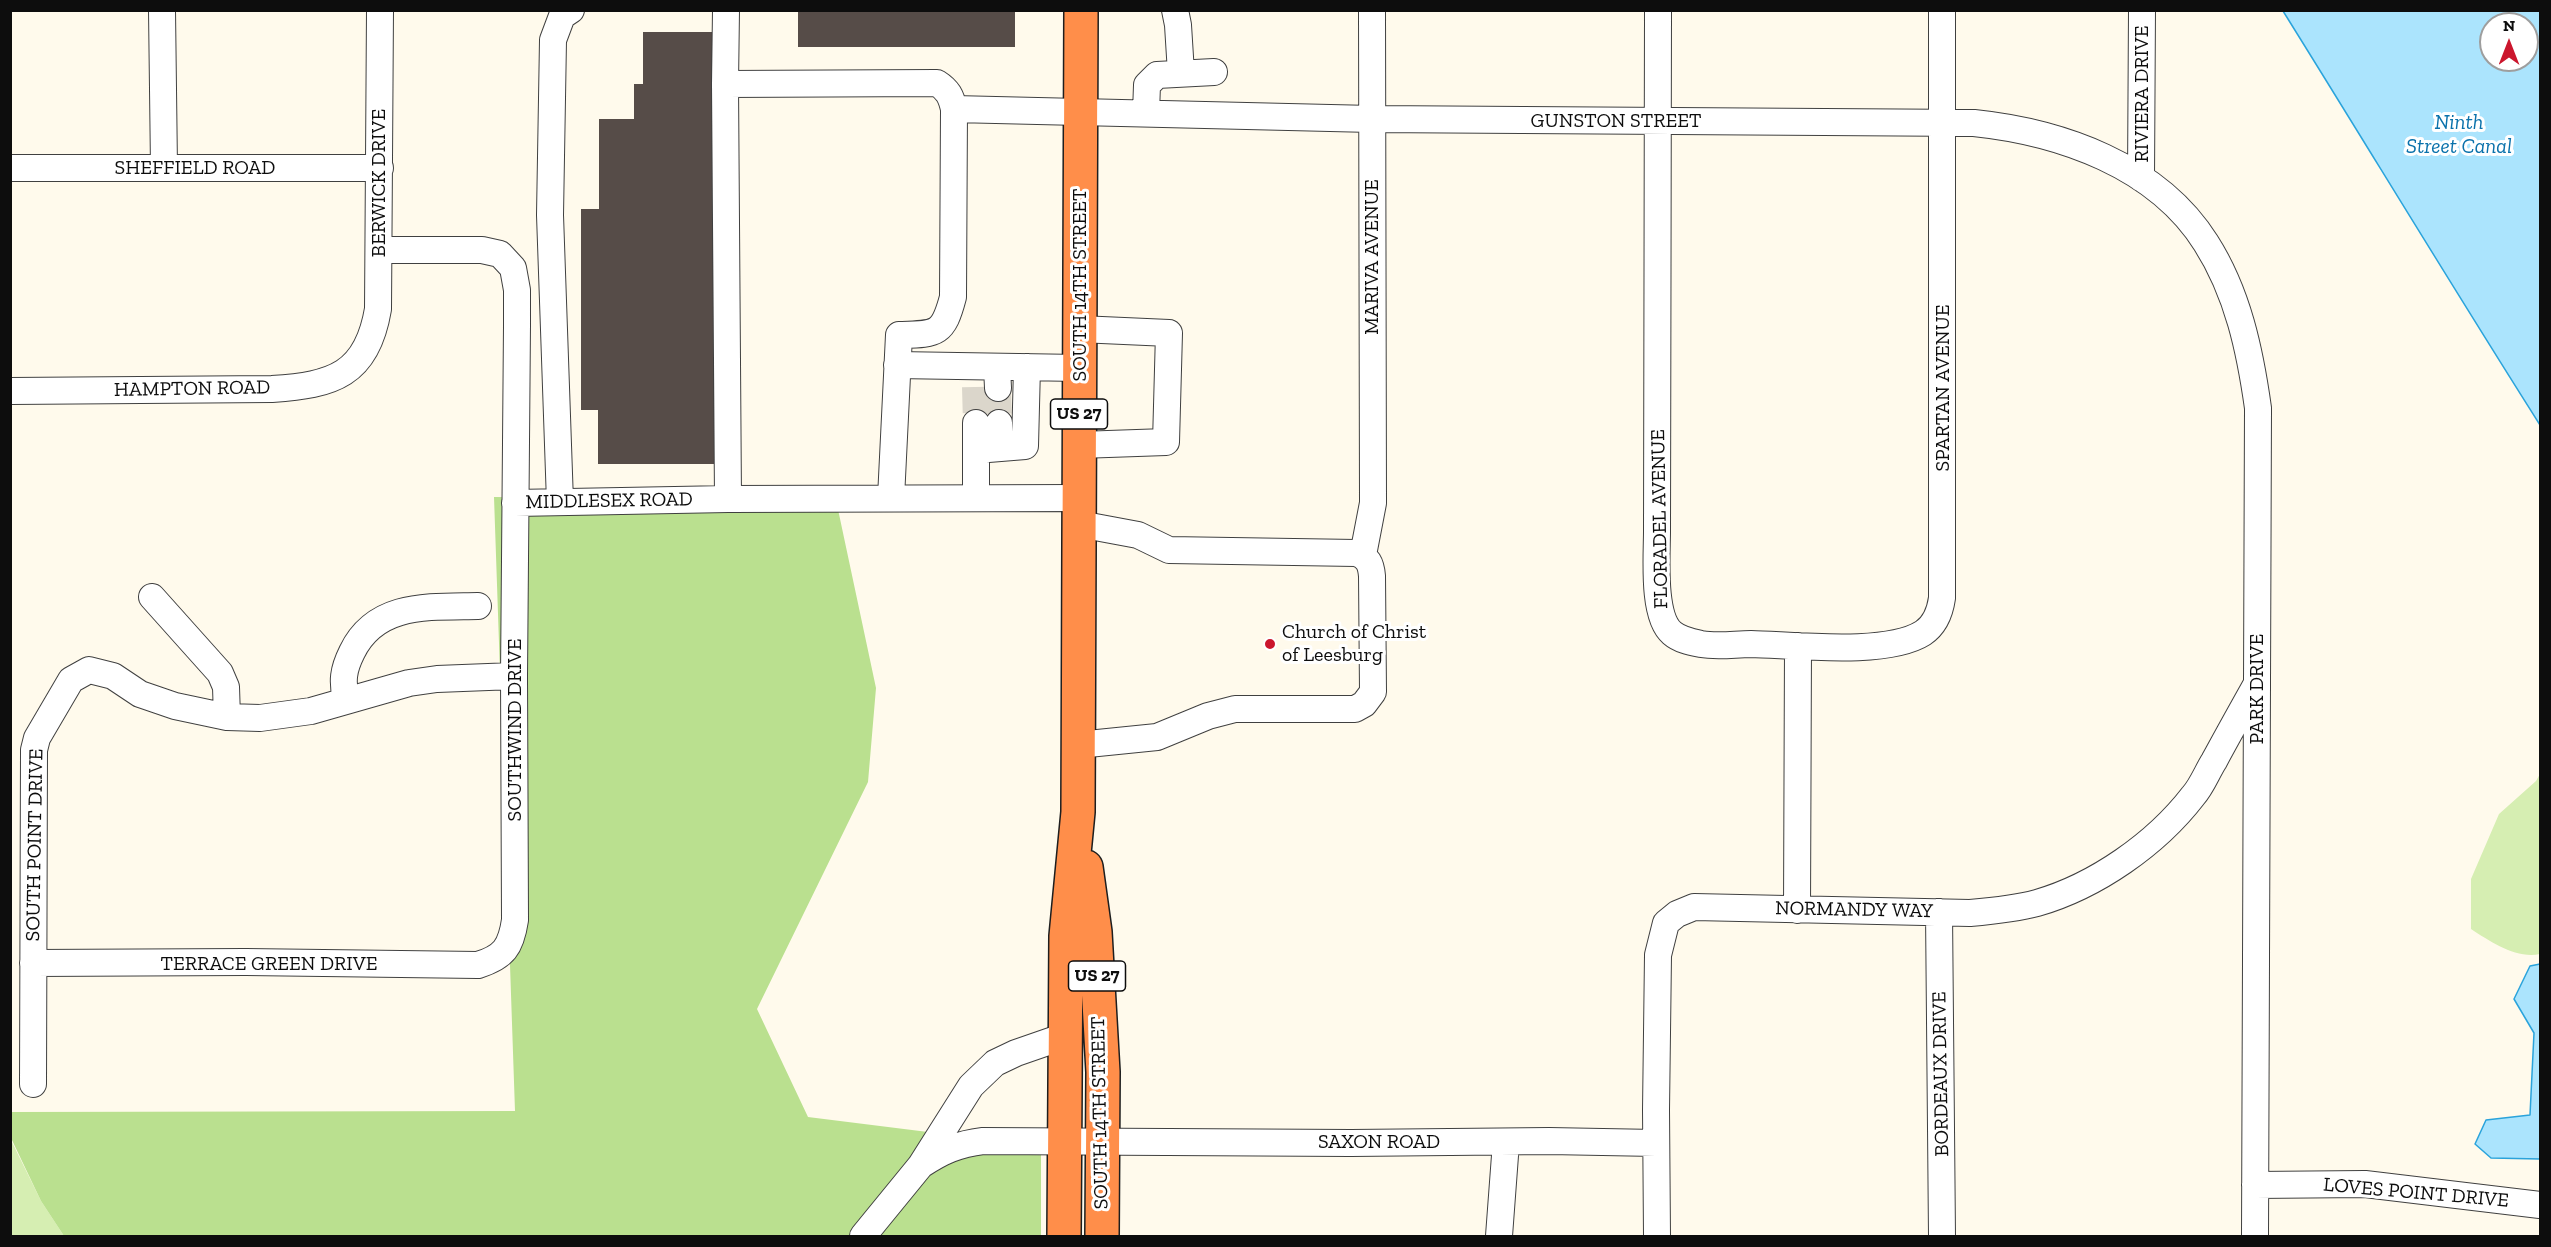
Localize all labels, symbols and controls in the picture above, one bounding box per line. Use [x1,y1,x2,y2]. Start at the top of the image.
north arrow [2479,12,2539,72]
text: N [2503,16,2515,35]
street label: RIVIERA DRIVE [2130,25,2154,163]
street label: BERWICK DRIVE [367,109,391,257]
street label: GUNSTON STREET [1531,109,1701,133]
water label: Ninth Street Canal [2406,110,2512,160]
street label: SHEFFIELD ROAD [115,156,275,180]
street label: MARIVA AVENUE [1360,179,1384,335]
street label: SOUTH 14TH STREET [1068,189,1092,381]
street label: SPARTAN AVENUE [1931,304,1955,472]
street label: HAMPTON ROAD [114,376,270,402]
road number: US 27 [1050,399,1108,429]
street label: FLORADEL AVENUE [1646,429,1674,609]
street label: MIDDLESEX ROAD [525,488,693,514]
place label: Church of Christ of Leesburg [1282,620,1426,667]
street label: PARK DRIVE [2245,634,2269,744]
marker: Church of Christ of Leesburg [1263,637,1277,651]
street label: SOUTHWIND DRIVE [503,639,527,821]
street label: SOUTH POINT DRIVE [21,748,49,942]
street label: NORMANDY WAY [1775,897,1933,923]
street label: TERRACE GREEN DRIVE [161,952,377,976]
road number: US 27 [1068,961,1126,991]
street label: BORDEAUX DRIVE [1928,991,1954,1157]
street label: SOUTH 14TH STREET [1086,1016,1114,1210]
street label: SAXON ROAD [1318,1130,1440,1154]
street label: LOVES POINT DRIVE [2322,1173,2510,1213]

